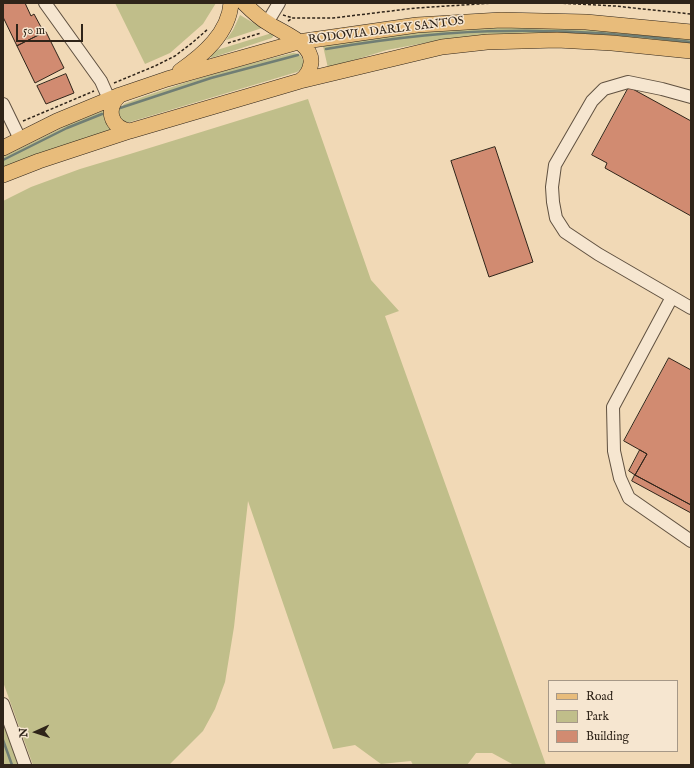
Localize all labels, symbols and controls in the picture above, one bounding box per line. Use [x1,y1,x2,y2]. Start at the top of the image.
street label: RODOVIA DARLY SANTOS [307,14,465,48]
scale bar [18,16,85,42]
text: 50 m [23,23,45,38]
legend [548,680,678,752]
text: Road [586,689,613,704]
text: Park [586,709,609,724]
north arrow [16,712,56,752]
text: N [17,728,31,738]
text: Building [586,729,629,744]

